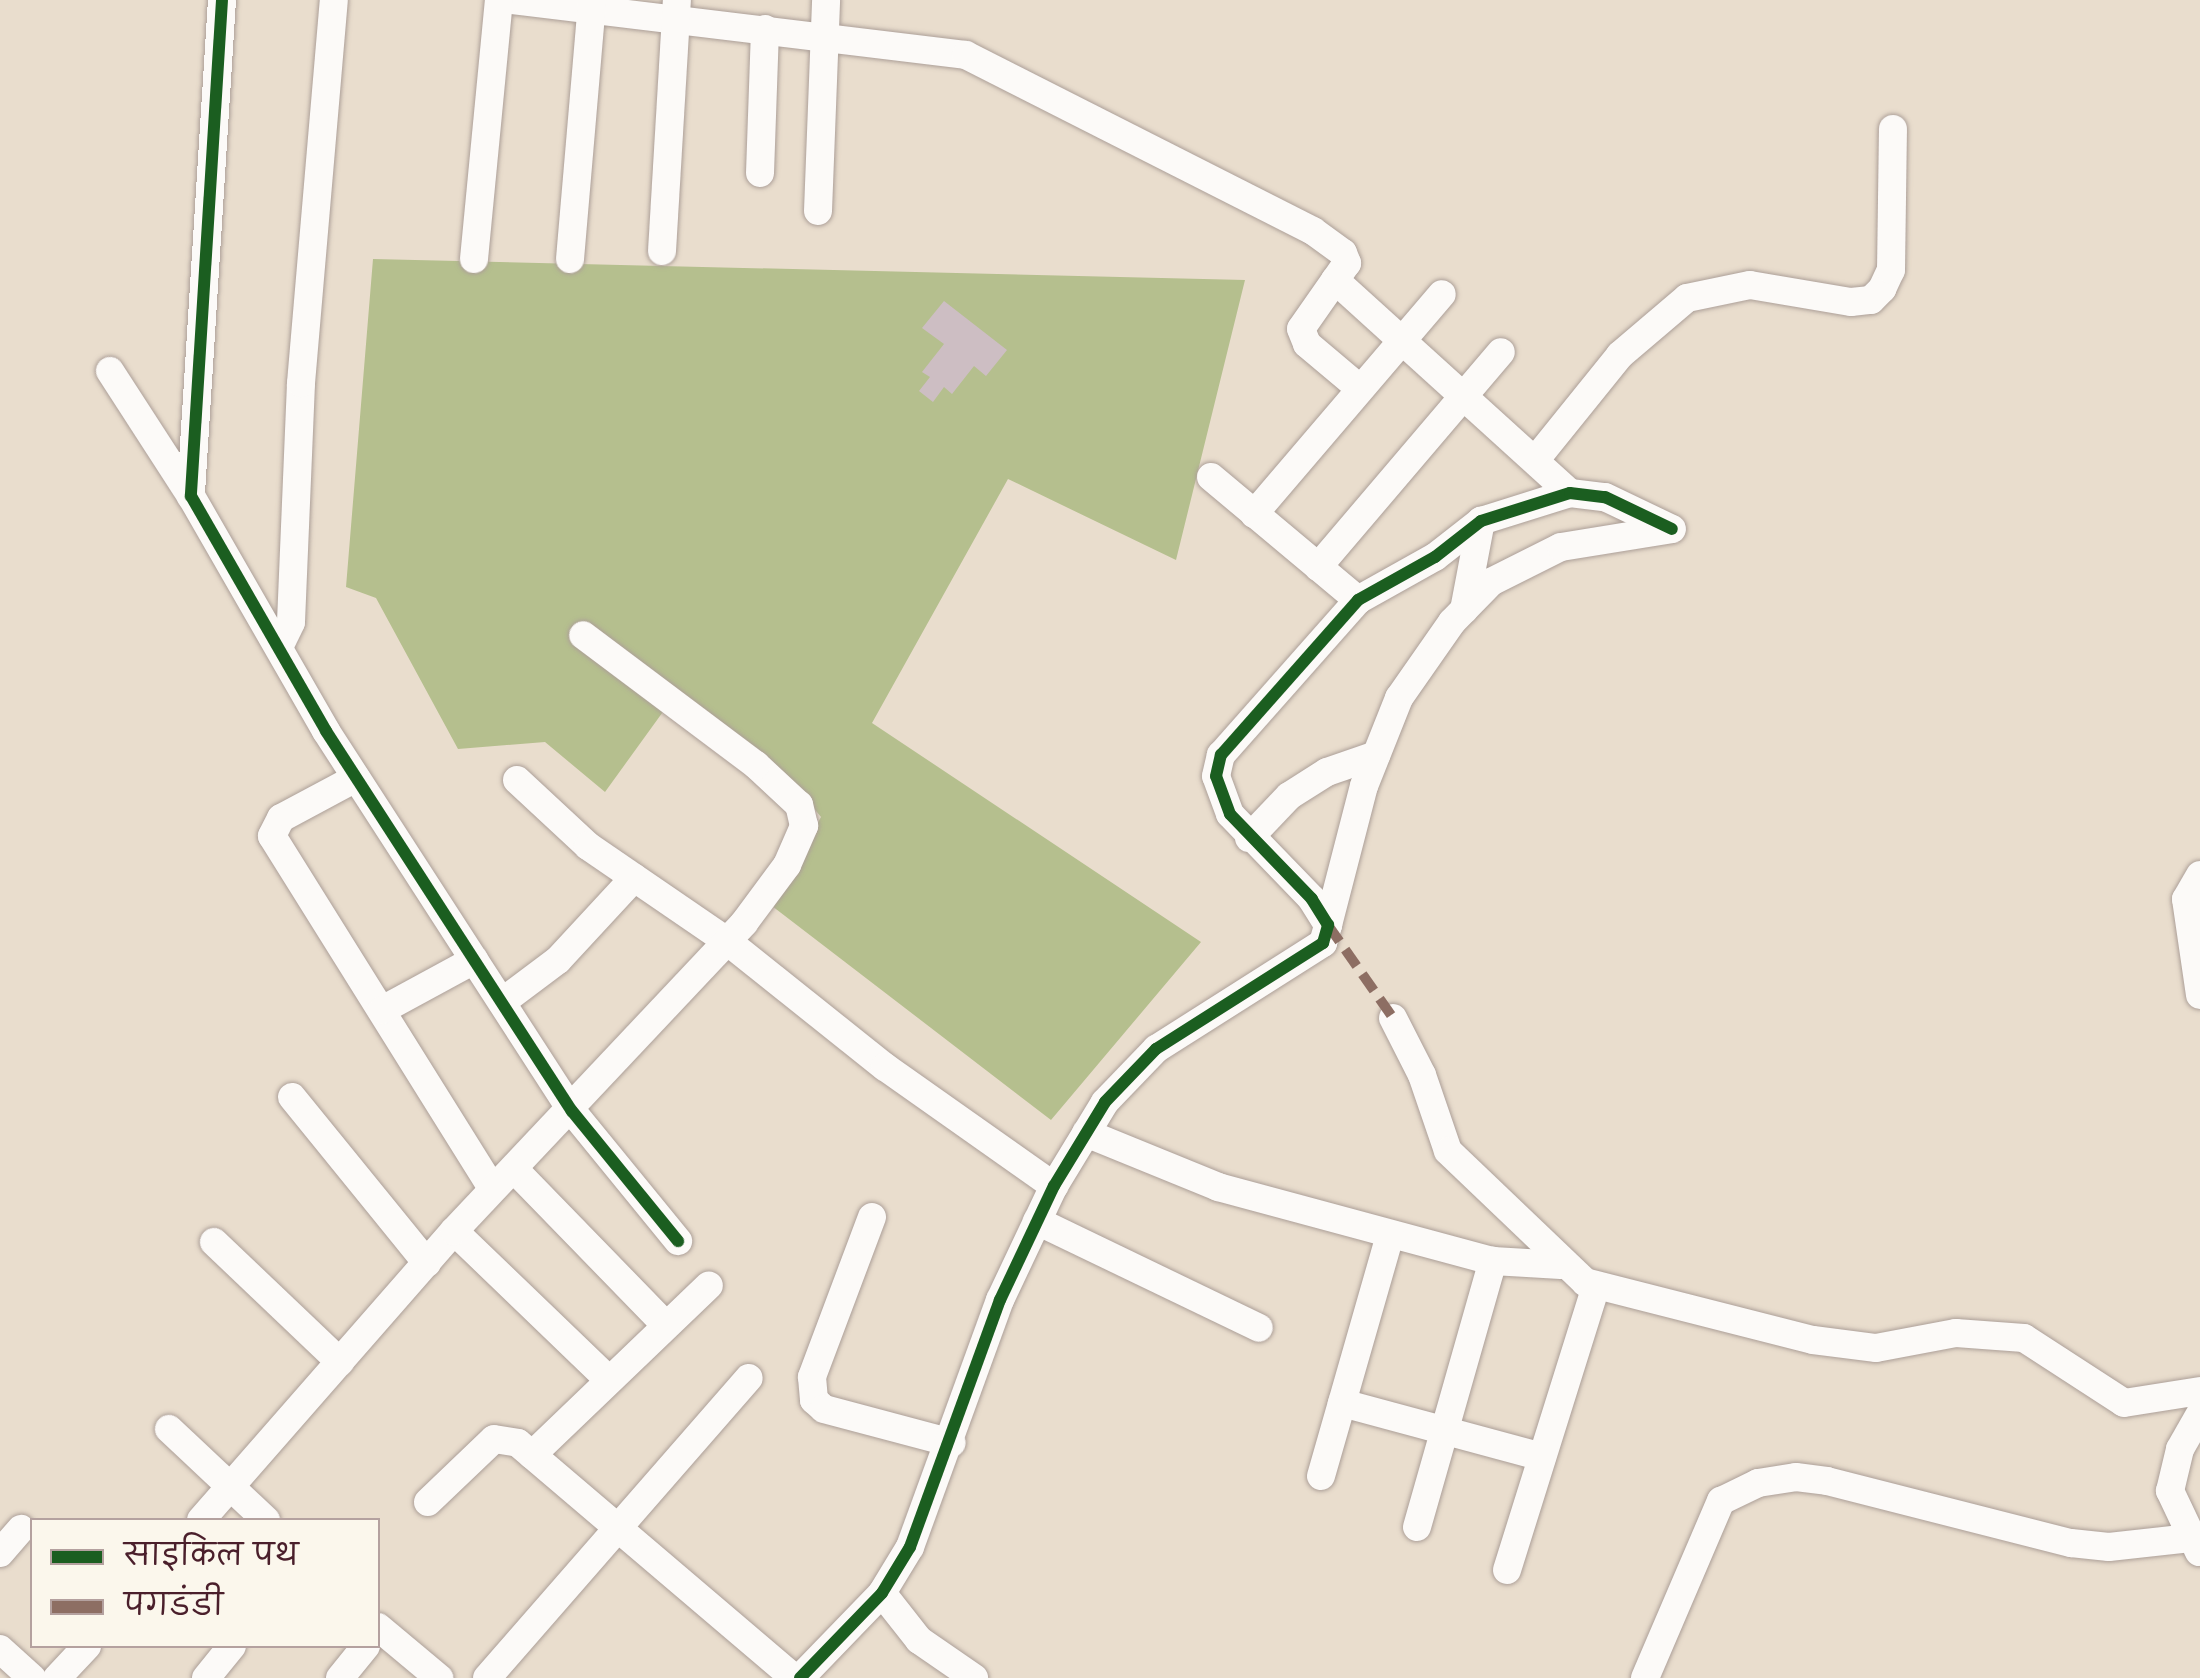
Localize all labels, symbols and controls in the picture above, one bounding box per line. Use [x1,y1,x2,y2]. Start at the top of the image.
legend [30,1518,380,1648]
text: साइकिल पथ [124,1538,299,1573]
text: पगडंडी [124,1588,223,1623]

